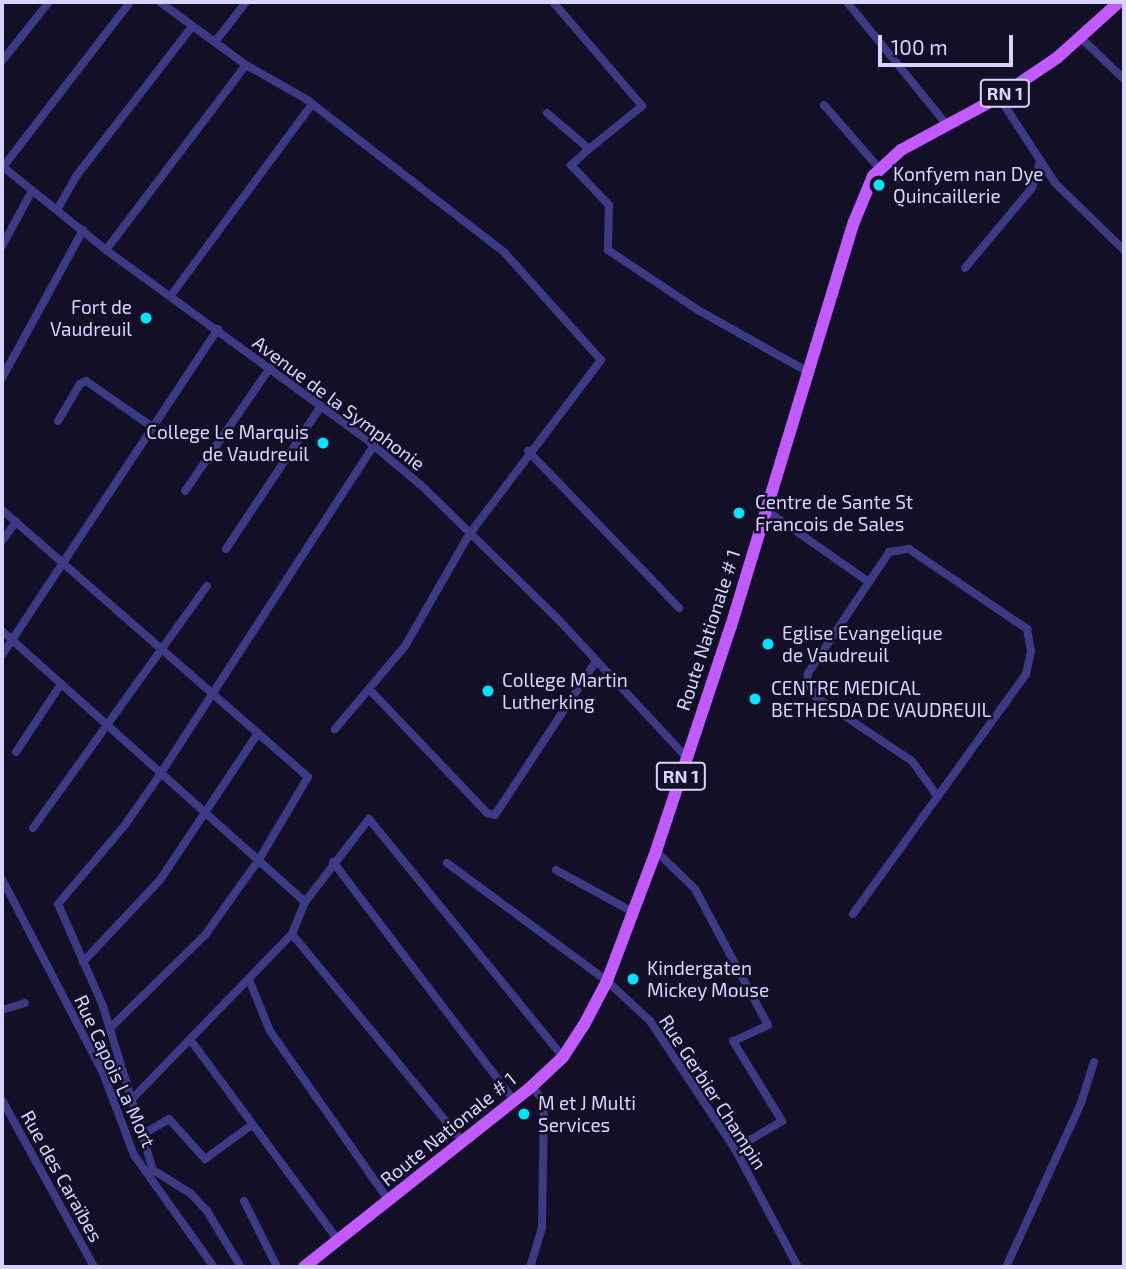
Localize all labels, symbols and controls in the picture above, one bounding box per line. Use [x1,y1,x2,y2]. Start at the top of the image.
scale bar [881,21,1016,65]
text: 100 m [891,34,948,59]
road number: RN 1 [979,78,1031,108]
place label: Konfyem nan Dye Quincaillerie [893,163,1044,207]
marker: Konfyem nan Dye Quincaillerie [871,177,887,193]
place label: Fort de Vaudreuil [50,296,132,340]
marker: Fort de Vaudreuil [138,310,154,326]
street label: Avenue de la Symphonie [248,331,430,475]
place label: College Le Marquis de Vaudreuil [146,421,309,465]
marker: College Le Marquis de Vaudreuil [315,435,331,451]
place label: Centre de Sante St Francois de Sales [755,491,913,535]
marker: Centre de Sante St Francois de Sales [729,503,749,523]
street label: Route Nationale # 1 [671,547,745,713]
place label: Eglise Evangelique de Vaudreuil [782,622,943,666]
marker: Eglise Evangelique de Vaudreuil [760,636,776,652]
place label: College Martin Lutherking [502,669,628,713]
place label: CENTRE MEDICAL BETHESDA DE VAUDREUIL [771,677,992,721]
marker: College Martin Lutherking [480,683,496,699]
marker: CENTRE MEDICAL BETHESDA DE VAUDREUIL [745,689,765,709]
road number: RN 1 [655,762,707,790]
place label: Kindergaten Mickey Mouse [647,957,770,1001]
marker: Kindergaten Mickey Mouse [625,971,641,987]
street label: Rue Capois La Mort [70,991,160,1151]
street label: Rue Gerbier Champin [654,1010,772,1174]
street label: Route Nationale # 1 [376,1067,520,1191]
place label: M et J Multi Services [538,1092,636,1136]
street label: Rue des Caraïbes [16,1106,108,1246]
marker: M et J Multi Services [516,1106,532,1122]

